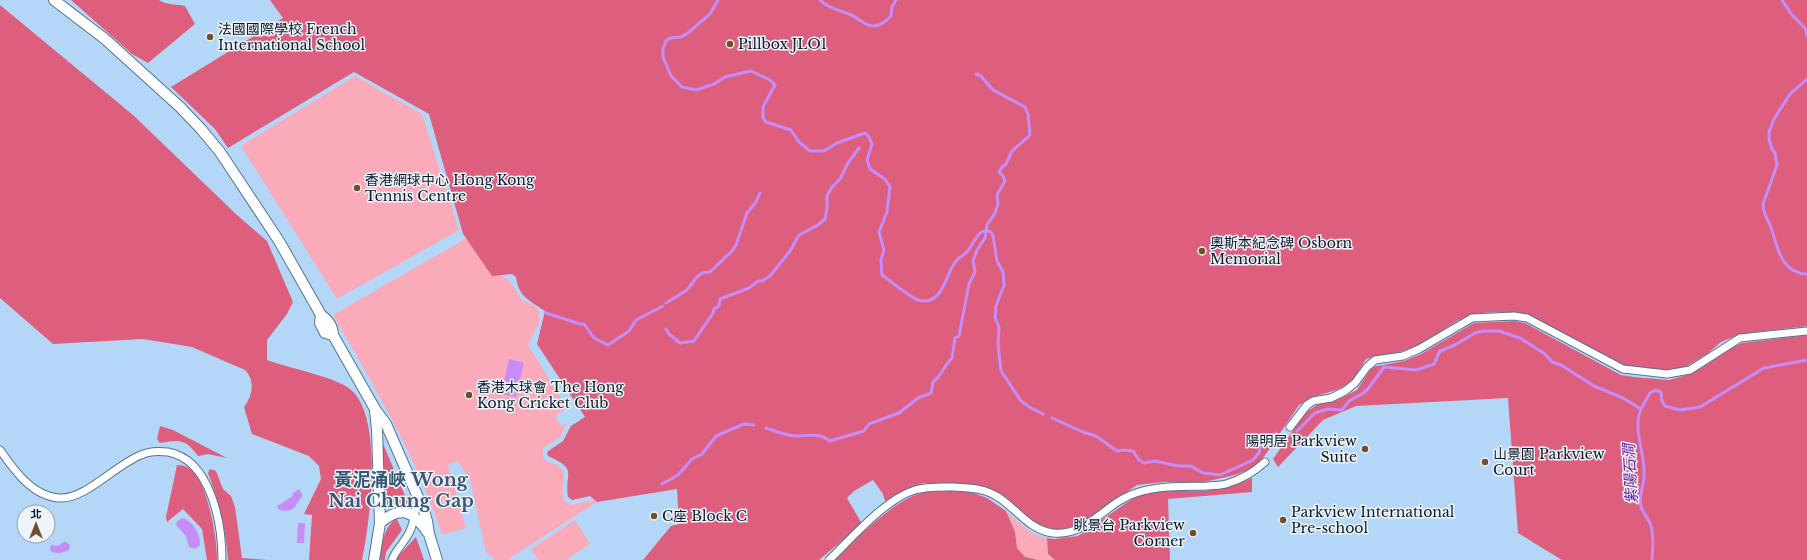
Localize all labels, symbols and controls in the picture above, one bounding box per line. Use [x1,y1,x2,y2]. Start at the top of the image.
place label: 法國國際學校 French International School [218,20,366,54]
marker: 法國國際學校 French International School [205,32,215,42]
place label: Pillbox JLO1 [738,35,827,53]
marker: Pillbox JLO1 [725,39,735,49]
place label: 香港網球中心 Hong Kong Tennis Centre [365,171,535,205]
marker: 香港網球中心 Hong Kong Tennis Centre [352,183,362,193]
place label: 奧斯本紀念碑 Osborn Memorial [1210,234,1353,268]
marker: 奧斯本紀念碑 Osborn Memorial [1197,246,1207,256]
place label: 香港木球會 The Hong Kong Cricket Club [477,378,624,412]
marker: 香港木球會 The Hong Kong Cricket Club [464,390,474,400]
place label: 陽明居 Parkview Suite [1245,432,1357,466]
water label: 紫陽石澗 [1619,442,1641,504]
marker: 陽明居 Parkview Suite [1360,444,1370,454]
place label: 山景園 Parkview Court [1493,445,1605,479]
marker: 山景園 Parkview Court [1480,457,1490,467]
district label: 黃泥涌峽 Wong Nai Chung Gap [328,469,474,512]
place label: Parkview International Pre-school [1291,503,1455,537]
north arrow [16,504,56,544]
text: 北 [31,507,42,521]
place label: C座 Block C [662,507,747,525]
marker: C座 Block C [649,511,659,521]
marker: Parkview International Pre-school [1278,515,1288,525]
place label: 眺景台 Parkview Corner [1073,516,1185,550]
marker: 眺景台 Parkview Corner [1188,528,1198,538]

